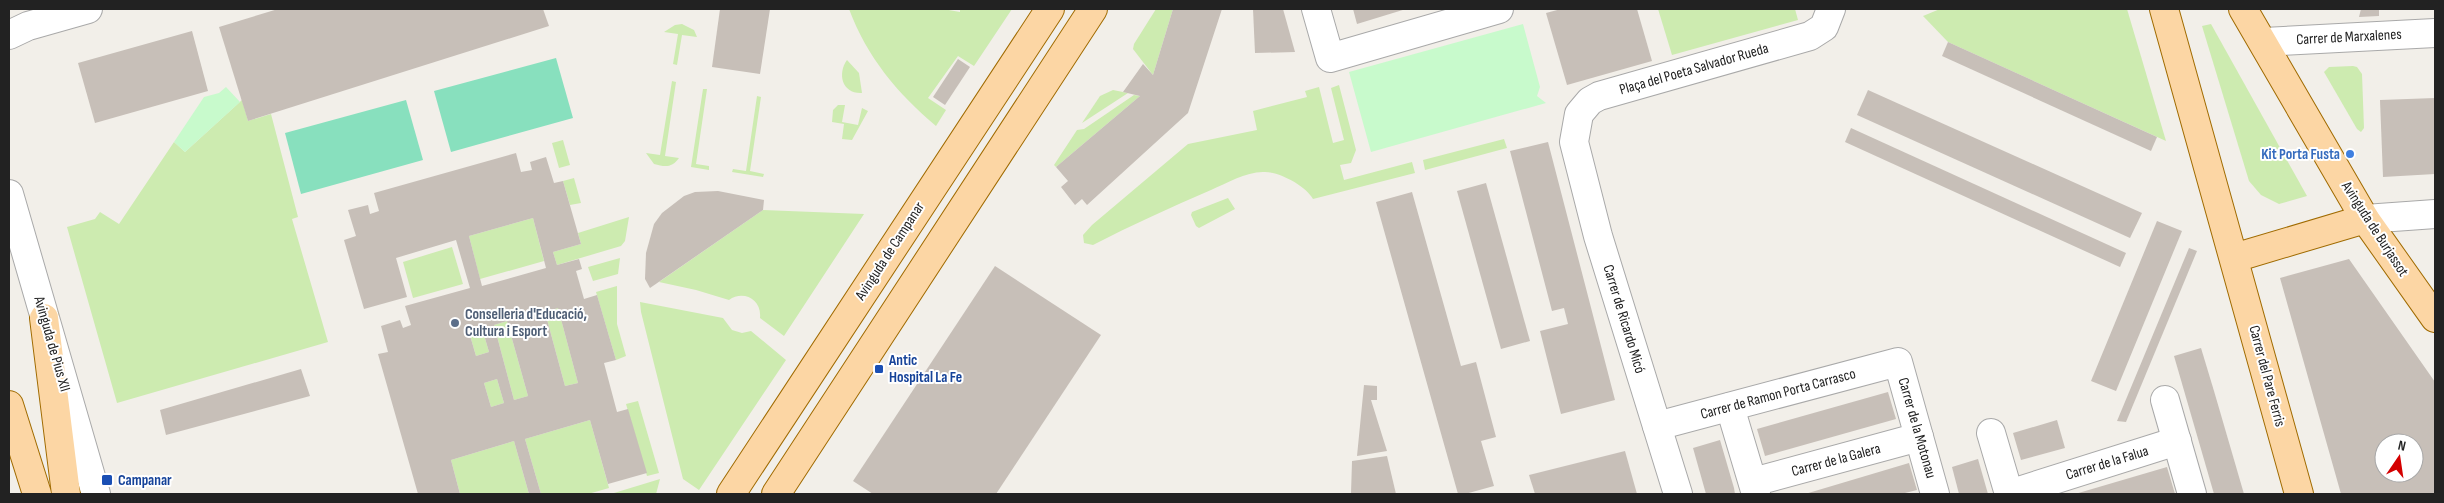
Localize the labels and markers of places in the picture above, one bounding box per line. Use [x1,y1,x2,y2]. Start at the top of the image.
place label: Kit Porta Fusta [2261,145,2340,164]
marker: Kit Porta Fusta [2344,148,2356,160]
place label: Conselleria d'Educació, Cultura i Esport [465,305,588,341]
marker: Conselleria d'Educació, Cultura i Esport [449,317,461,329]
place label: Antic Hospital La Fe [888,351,962,387]
marker: Antic Hospital La Fe [873,363,885,375]
place label: Campanar [118,471,172,490]
marker: Campanar [100,473,114,487]

